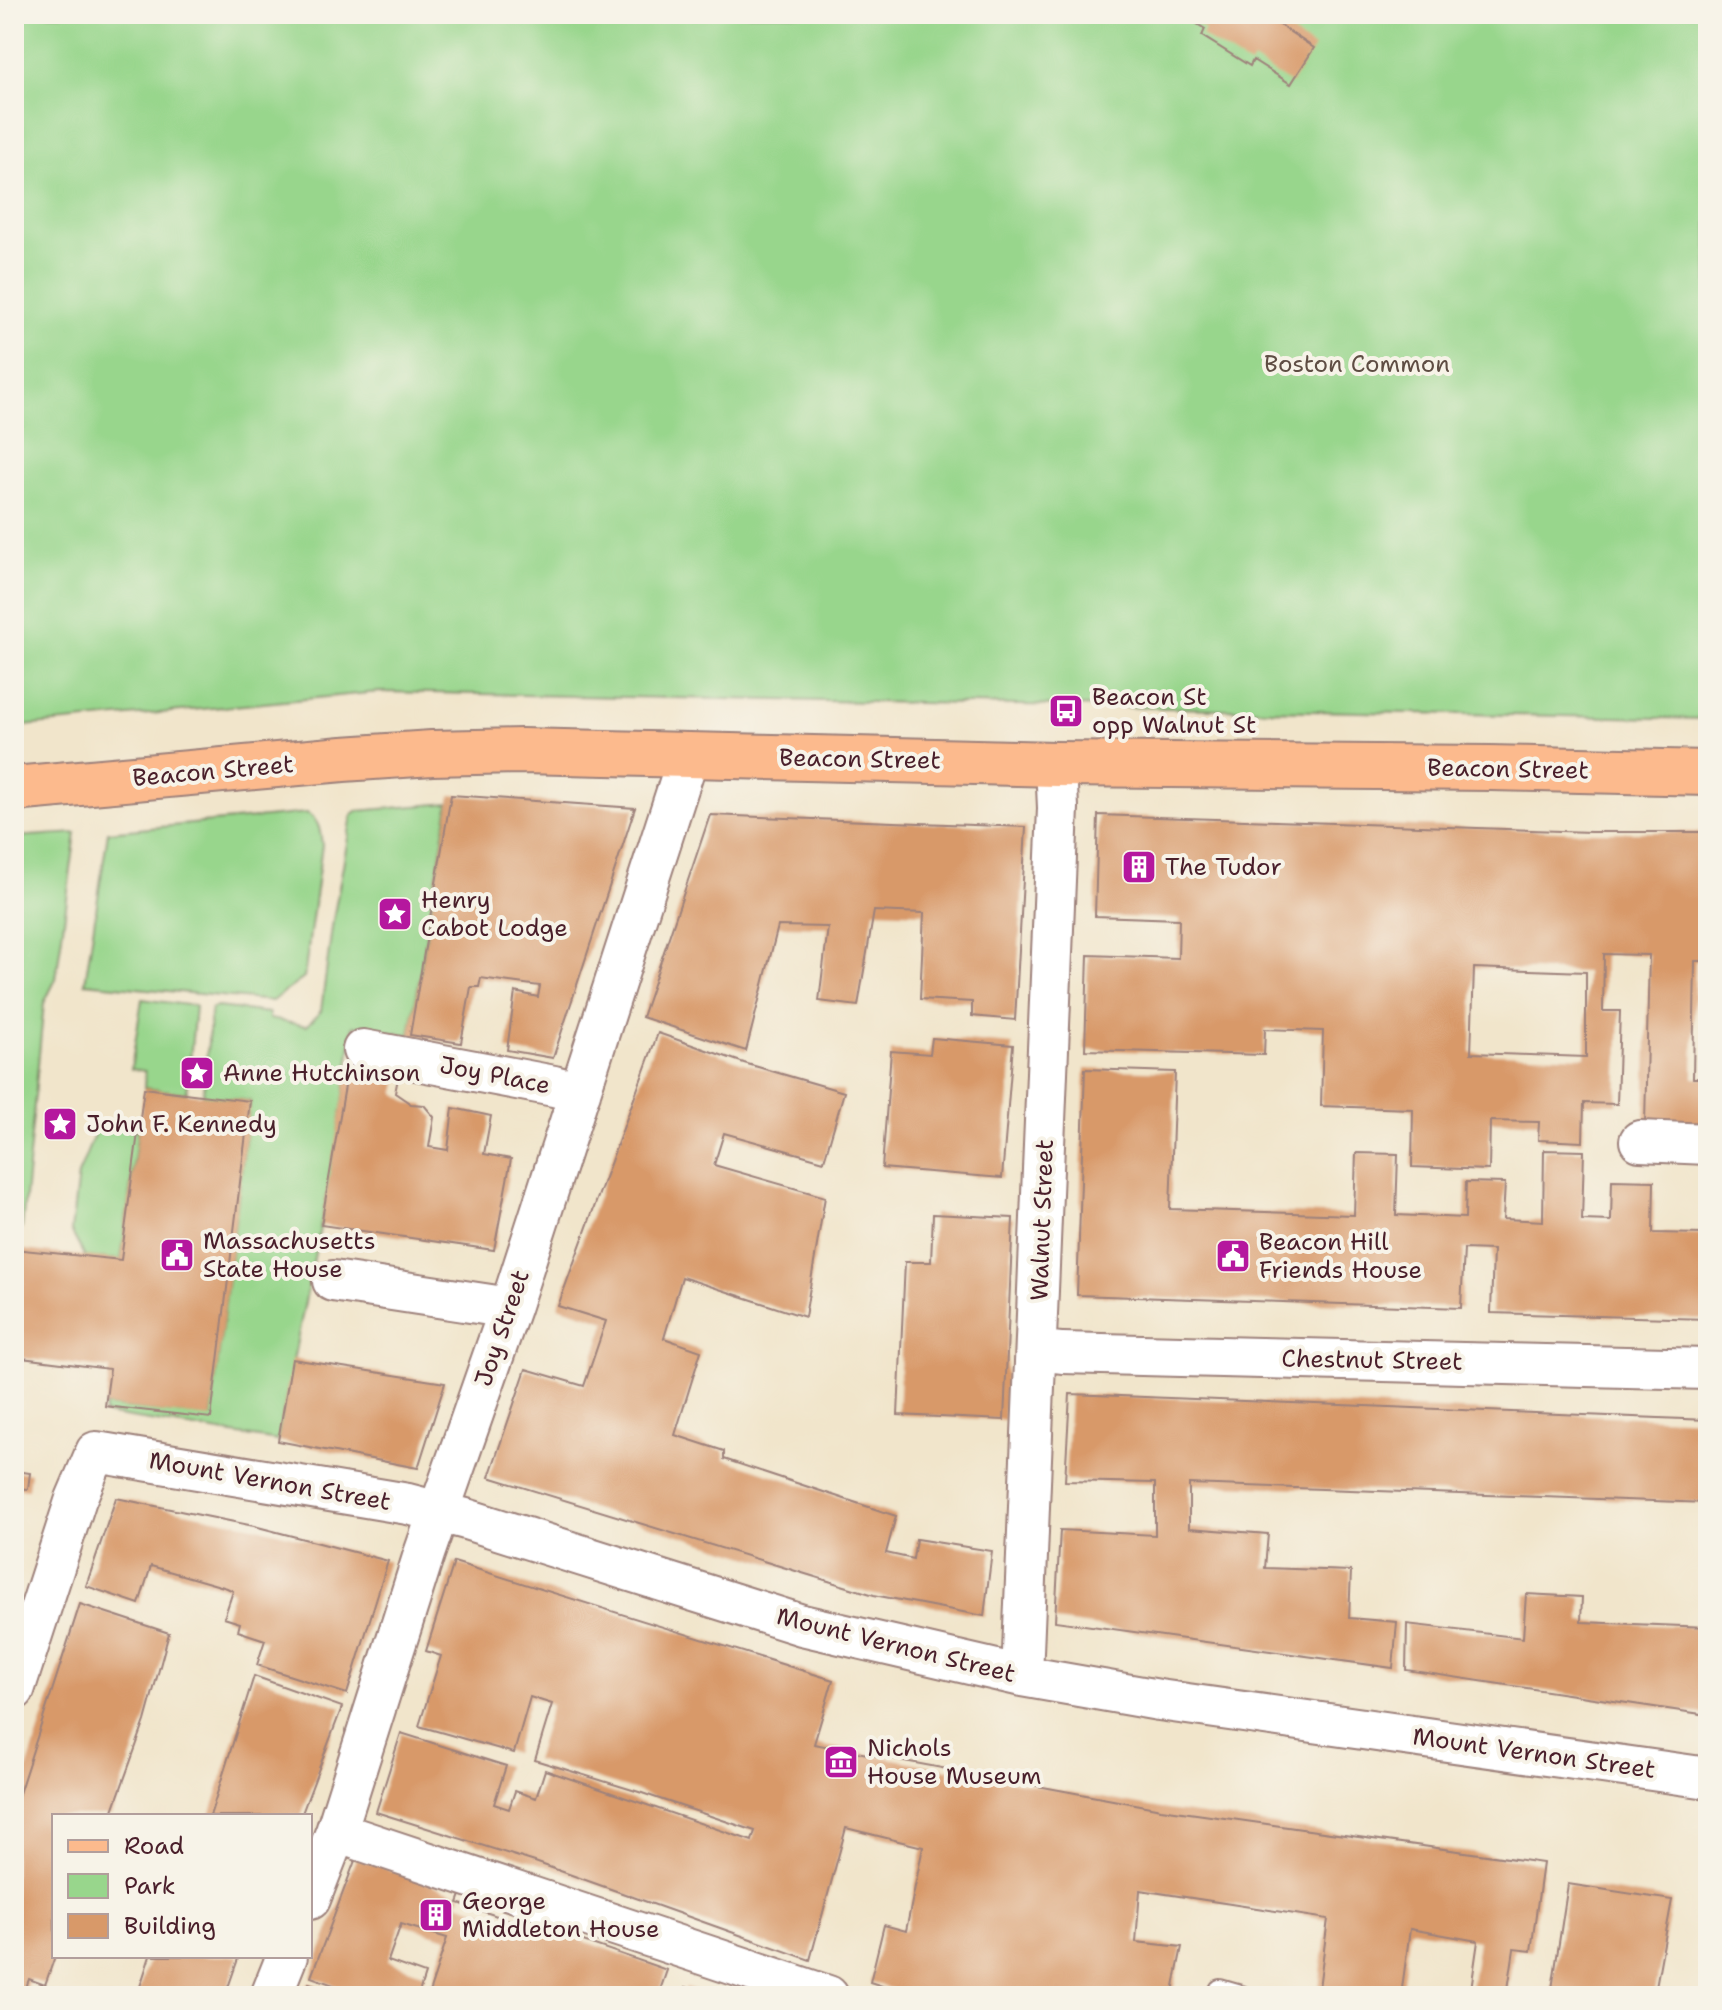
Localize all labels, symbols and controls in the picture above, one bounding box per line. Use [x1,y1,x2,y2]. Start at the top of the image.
park label: Boston Common [1264,348,1450,380]
place label: Beacon St opp Walnut St [1092,681,1257,741]
bus stop icon: Beacon St opp Walnut St [1047,692,1085,730]
street label: Beacon Street [779,742,941,776]
street label: Beacon Street [131,748,295,794]
street label: Beacon Street [1427,752,1589,786]
building icon: The Tudor [1120,848,1158,886]
place label: The Tudor [1165,851,1282,883]
place label: Henry Cabot Lodge [421,884,568,944]
place icon: Henry Cabot Lodge [376,895,414,933]
street label: Joy Place [437,1049,553,1101]
place icon: Anne Hutchinson [178,1054,216,1092]
place label: Anne Hutchinson [223,1057,420,1089]
place icon: John F. Kennedy [41,1105,79,1143]
place label: John F. Kennedy [86,1108,277,1140]
street label: Walnut Street [1023,1139,1061,1301]
place label: Massachusetts State House [203,1225,376,1285]
place label: Beacon Hill Friends House [1259,1226,1422,1286]
public building icon: Massachusetts State House [158,1236,196,1274]
public building icon: Beacon Hill Friends House [1214,1237,1252,1275]
street label: Joy Street [467,1266,537,1390]
street label: Chestnut Street [1281,1342,1463,1378]
street label: Mount Vernon Street [147,1444,393,1518]
street label: Mount Vernon Street [773,1600,1019,1690]
street label: Mount Vernon Street [1411,1720,1657,1786]
place label: Nichols House Museum [867,1732,1041,1792]
museum icon: Nichols House Museum [822,1743,860,1781]
legend [52,1814,312,1958]
text: Road [124,1830,184,1862]
text: Park [124,1870,176,1902]
place label: George Middleton House [462,1885,660,1945]
building icon: George Middleton House [417,1896,455,1934]
text: Building [124,1910,216,1942]

